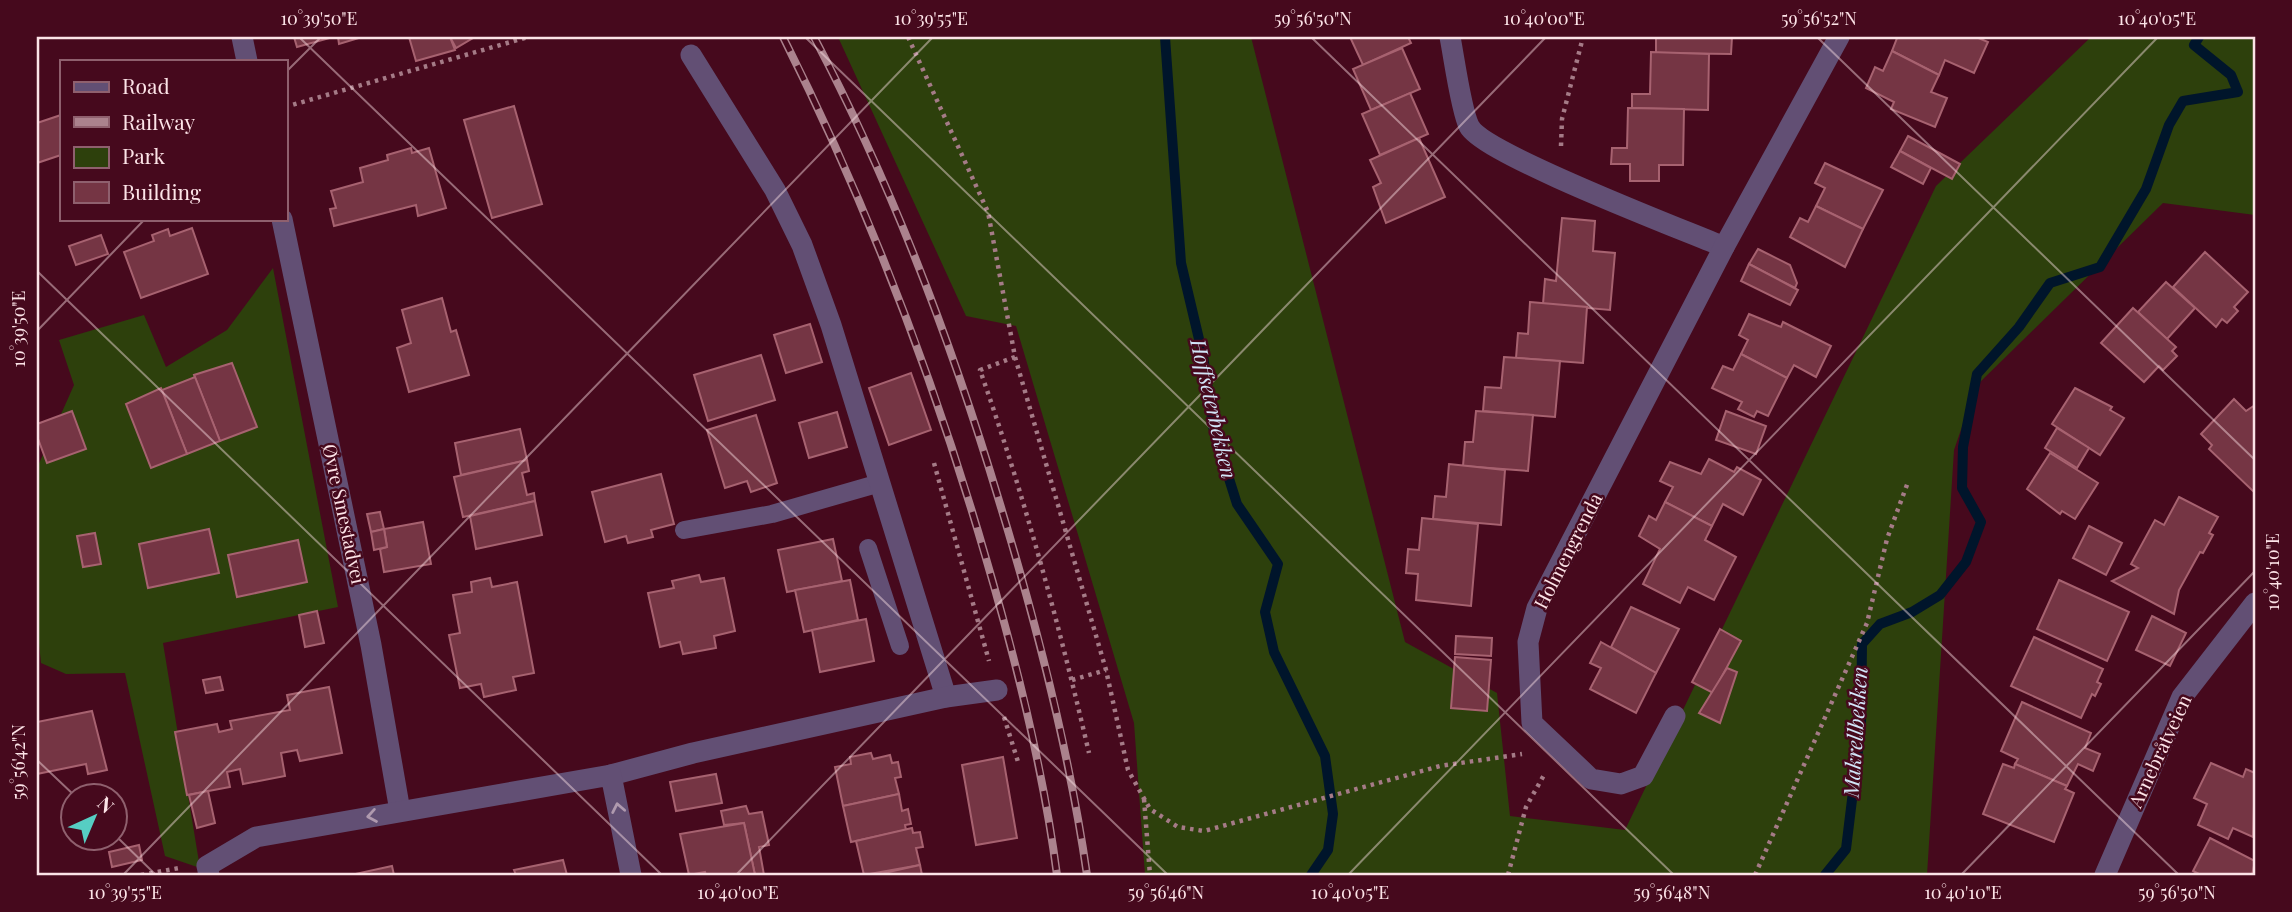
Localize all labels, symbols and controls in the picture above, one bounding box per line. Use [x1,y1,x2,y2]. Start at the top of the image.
text: 10°39'50"E [280,6,358,30]
text: 10°39'55"E [894,6,968,30]
text: 59°56'50"N [1274,6,1352,30]
text: 10°40'00"E [1503,6,1585,30]
text: 59°56'52"N [1781,6,1857,30]
text: 10°40'05"E [2118,6,2196,30]
legend [60,60,287,220]
text: Road [122,71,170,99]
text: Railway [122,107,196,135]
text: Park [122,141,166,169]
text: Building [122,177,201,205]
text: 10°39'50"E [6,290,30,368]
water label: Hoffseterbekken [1185,335,1245,481]
street label: Øvre Smestadvei [317,441,373,587]
street label: Holmengrenda [1527,488,1608,613]
text: 10°40'10"E [2260,533,2284,611]
water label: Makrellbekken [1835,666,1873,799]
street label: Arnebråtveien [2121,689,2197,812]
text: 59°56'42"N [6,724,30,800]
north arrow [60,782,130,852]
text: N [93,790,121,818]
one-way arrow [611,802,626,814]
one-way arrow [367,808,378,823]
text: 10°39'55"E [88,880,162,904]
text: 10°40'00"E [697,880,779,904]
text: 59°56'46"N [1128,880,1205,904]
text: 10°40'05"E [1311,880,1389,904]
text: 59°56'48"N [1634,880,1711,904]
text: 10°40'10"E [1924,880,2002,904]
text: 59°56'50"N [2138,880,2216,904]

